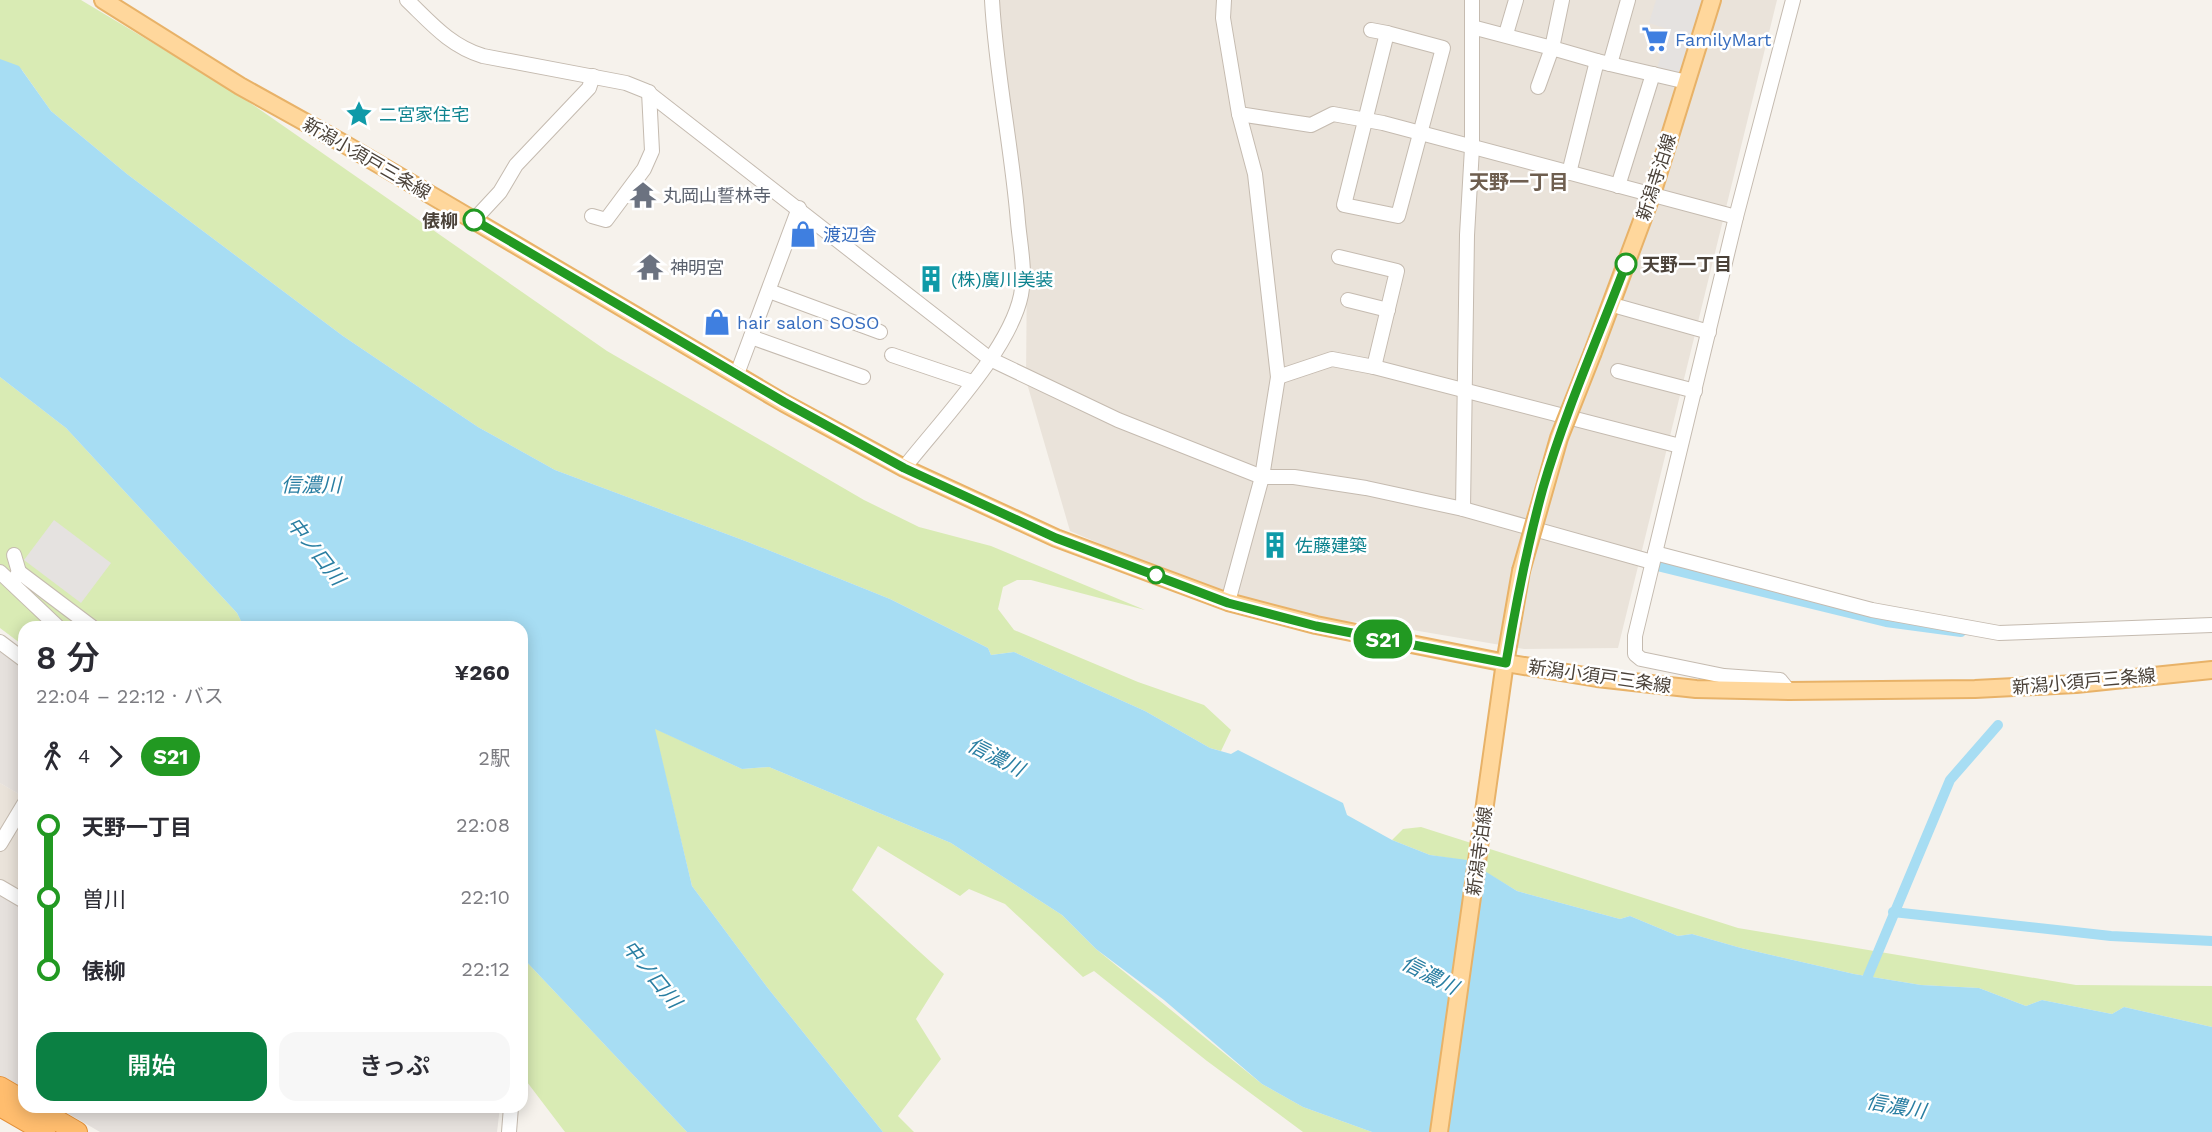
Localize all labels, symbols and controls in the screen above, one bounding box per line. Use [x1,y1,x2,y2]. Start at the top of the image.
supermarket icon: FamilyMart [1640,24,1670,54]
place label: FamilyMart [1675,29,1772,50]
place icon: 二宮家住宅 [344,99,374,129]
place label: 二宮家住宅 [379,104,469,125]
street label: 新潟小須戸三条線 [299,113,435,203]
street label: 新潟寺泊線 [1632,131,1680,223]
district label: 天野一丁目 [1469,170,1569,194]
temple icon: 丸岡山誓林寺 [628,180,658,210]
place label: 丸岡山誓林寺 [663,185,771,206]
marker: 俵柳 [463,209,485,231]
place label: 俵柳 [422,210,458,231]
shop icon: 渡辺舎 [788,219,818,249]
place label: 渡辺舎 [823,224,877,245]
temple icon: 神明宮 [635,252,665,282]
marker: 天野一丁目 [1615,253,1637,275]
place label: 天野一丁目 [1642,254,1732,275]
place label: 神明宮 [670,257,724,278]
building icon: (株)廣川美装 [916,264,946,294]
place label: (株)廣川美装 [951,269,1054,290]
shop icon: hair salon SOSO [702,307,732,337]
place label: hair salon SOSO [737,312,879,333]
water label: 信濃川 [281,473,343,497]
water label: 中ノ口川 [282,512,351,591]
building icon: 佐藤建築 [1260,530,1290,560]
place label: 佐藤建築 [1295,535,1367,556]
unlabelled marker [1147,566,1165,584]
line badge: S21 [1348,620,1418,658]
text: S21 [1365,627,1401,652]
text: 8 分 [36,638,100,677]
street label: 新潟小須戸三条線 [1527,656,1673,696]
text: ¥260 [455,660,510,685]
street label: 新潟小須戸三条線 [2011,664,2157,698]
text: 22:04 – 22:12 · バス [36,684,224,708]
water label: 信濃川 [964,733,1030,782]
icon: walk [36,740,69,773]
icon: forward [99,740,132,773]
text: 4 [78,744,90,768]
text: S21 [153,744,188,769]
text: 2駅 [478,746,510,770]
street label: 新潟寺泊線 [1462,805,1496,897]
text: 22:08 [456,813,510,837]
text: 天野一丁目 [82,815,192,840]
text: 22:10 [461,885,510,909]
text: 曽川 [82,887,126,912]
water label: 中ノ口川 [618,935,688,1014]
water label: 信濃川 [1398,951,1464,1000]
text: 22:12 [461,957,510,981]
text: 俵柳 [82,959,126,984]
button: 開始 [36,1032,267,1101]
button: きっぷ [279,1032,510,1101]
water label: 信濃川 [1864,1089,1930,1123]

